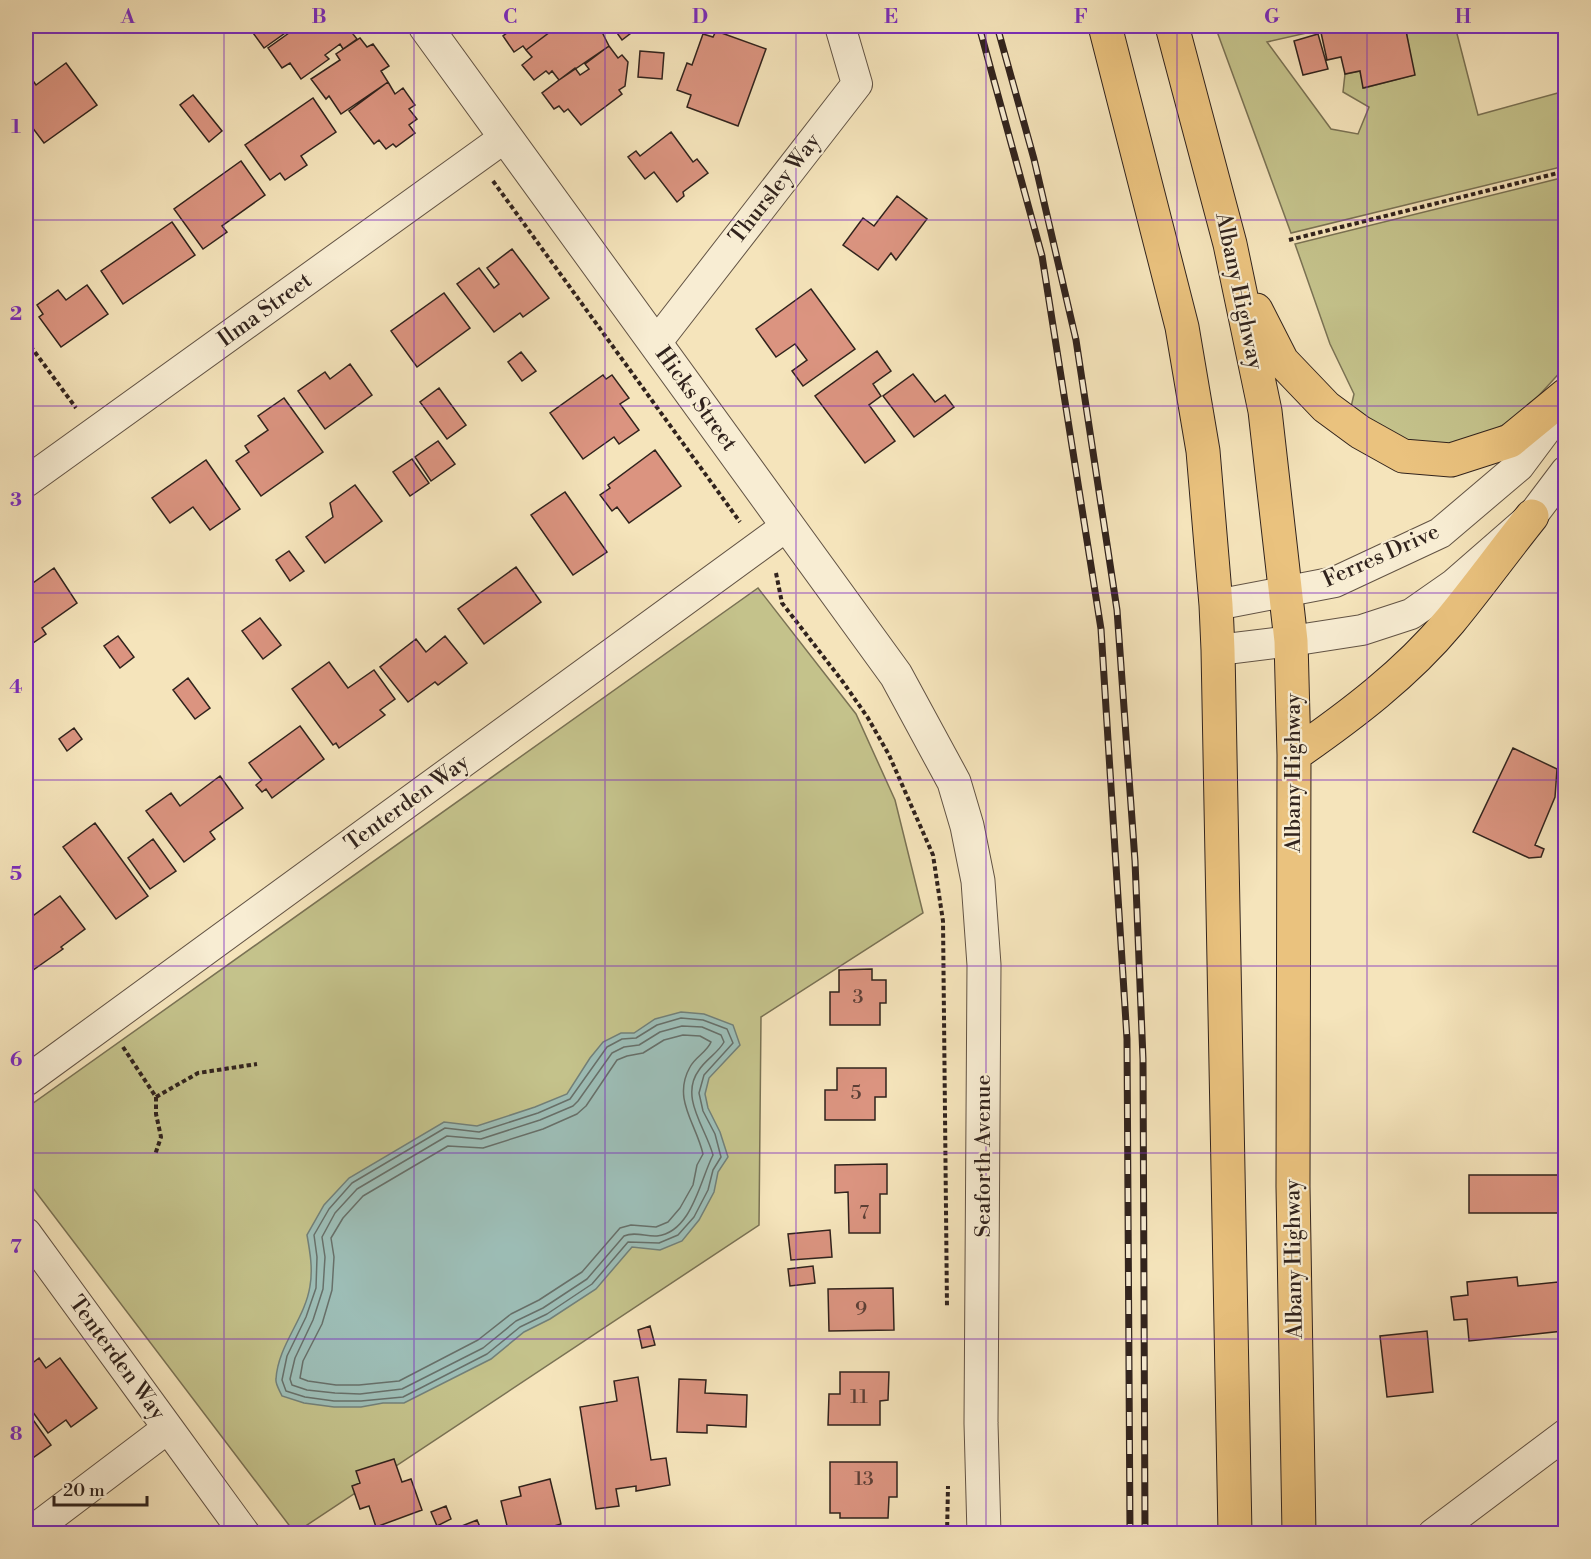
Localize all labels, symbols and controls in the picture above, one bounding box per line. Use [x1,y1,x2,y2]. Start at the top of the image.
text: A [120,5,136,30]
text: B [311,5,327,30]
text: C [503,5,517,30]
text: D [692,5,708,30]
text: E [884,5,898,30]
text: F [1074,5,1088,30]
text: G [1264,5,1280,30]
text: H [1455,5,1472,30]
text: 1 [11,115,21,140]
street label: Thursley Way [723,128,827,250]
street label: Albany Highway [1209,209,1269,372]
street label: Ilma Street [213,267,317,353]
text: 2 [10,302,22,327]
street label: Hicks Street [649,342,743,457]
text: 3 [10,488,22,513]
street label: Ferres Drive [1319,518,1443,594]
text: 4 [9,675,23,700]
street label: Albany Highway [1280,693,1307,854]
street label: Tenterden Way [340,749,475,857]
text: 5 [10,862,22,887]
house number: 3 [852,985,864,1010]
text: 6 [10,1048,23,1073]
street label: Seaforth Avenue [970,1074,997,1238]
house number: 5 [850,1081,862,1106]
street label: Albany Highway [1279,1179,1309,1340]
house number: 7 [859,1201,869,1226]
text: 7 [10,1235,22,1260]
street label: Tenterden Way [63,1291,171,1426]
house number: 9 [855,1297,867,1322]
house number: 11 [850,1385,868,1410]
text: 8 [10,1422,23,1447]
house number: 13 [854,1467,874,1492]
scale bar [54,1469,147,1507]
text: 20 m [63,1479,105,1502]

